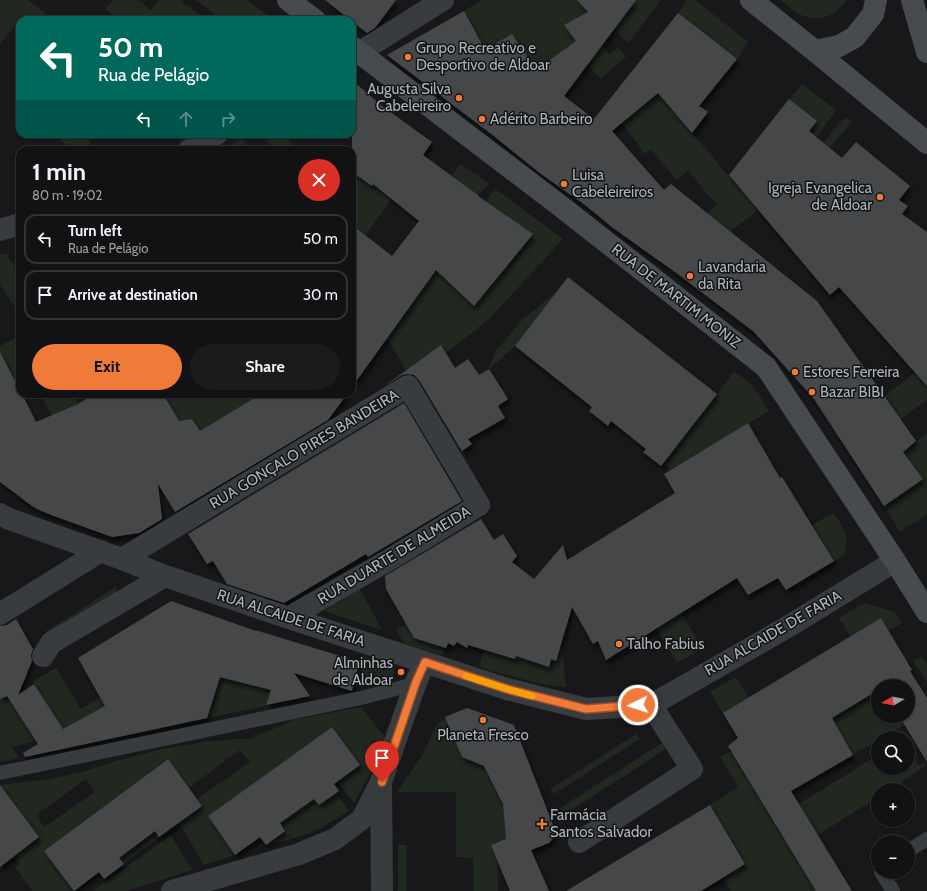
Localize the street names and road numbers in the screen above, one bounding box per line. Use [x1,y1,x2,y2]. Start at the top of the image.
street label: RUA DE MARTIM MONIZ [608,240,745,352]
street label: RUA GONÇALO PIRES BANDEIRA [206,385,402,513]
street label: RUA DUARTE DE ALMEIDA [314,502,474,608]
street label: RUA ALCAIDE DE FARIA [215,586,368,651]
street label: RUA ALCAIDE DE FARIA [702,586,845,679]

